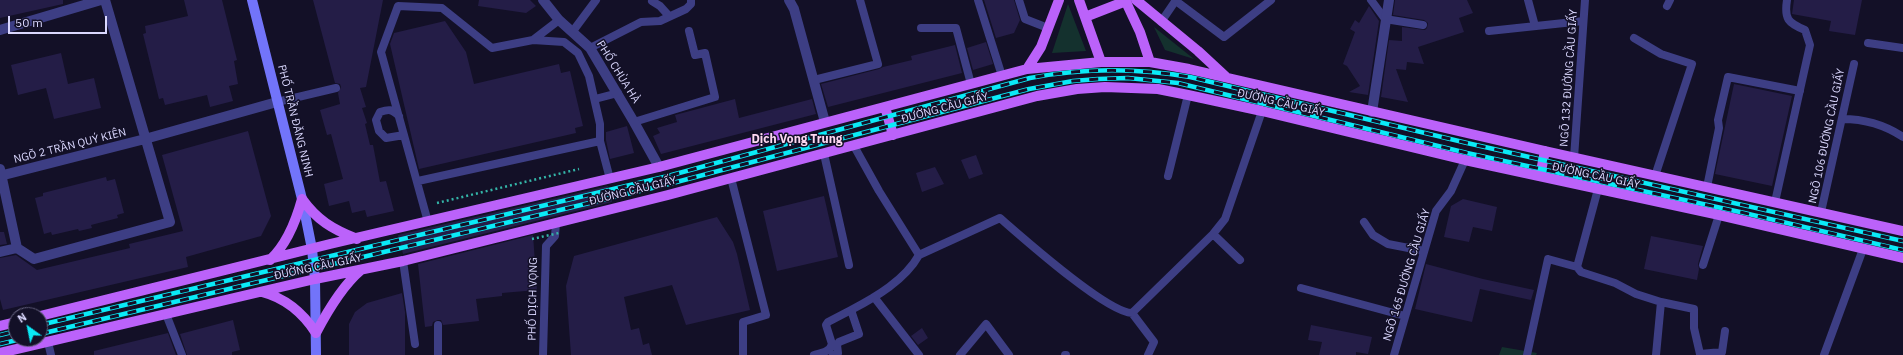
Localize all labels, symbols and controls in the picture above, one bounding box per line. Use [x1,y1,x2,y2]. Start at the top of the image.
scale bar [10,8,109,34]
street label: NGÕ 132 ĐƯỜNG CẦU GIẤY [1558,9,1580,147]
text: 50 m [15,15,43,30]
street label: PHỐ CHÙA HÀ [594,38,642,106]
street label: PHỐ TRẦN ĐĂNG NINH [275,63,315,179]
street label: NGÕ 106 ĐƯỜNG CẦU GIẤY [1806,67,1848,205]
street label: ĐƯỜNG CẦU GIẤY [1236,87,1326,119]
street label: ĐƯỜNG CẦU GIẤY [900,90,990,126]
street label: NGÕ 2 TRẦN QUÝ KIÊN [12,126,128,166]
district label: Dịch Vọng Trung [752,133,842,147]
street label: ĐƯỜNG CẦU GIẤY [1551,160,1641,192]
street label: ĐƯỜNG CẦU GIẤY [588,174,678,208]
street label: NGÕ 165 ĐƯỜNG CẦU GIẤY [1381,207,1433,343]
street label: ĐƯỜNG CẦU GIẤY [273,251,363,283]
street label: PHỐ DỊCH VỌNG [526,257,540,341]
north arrow [8,307,48,347]
text: N [15,310,29,326]

